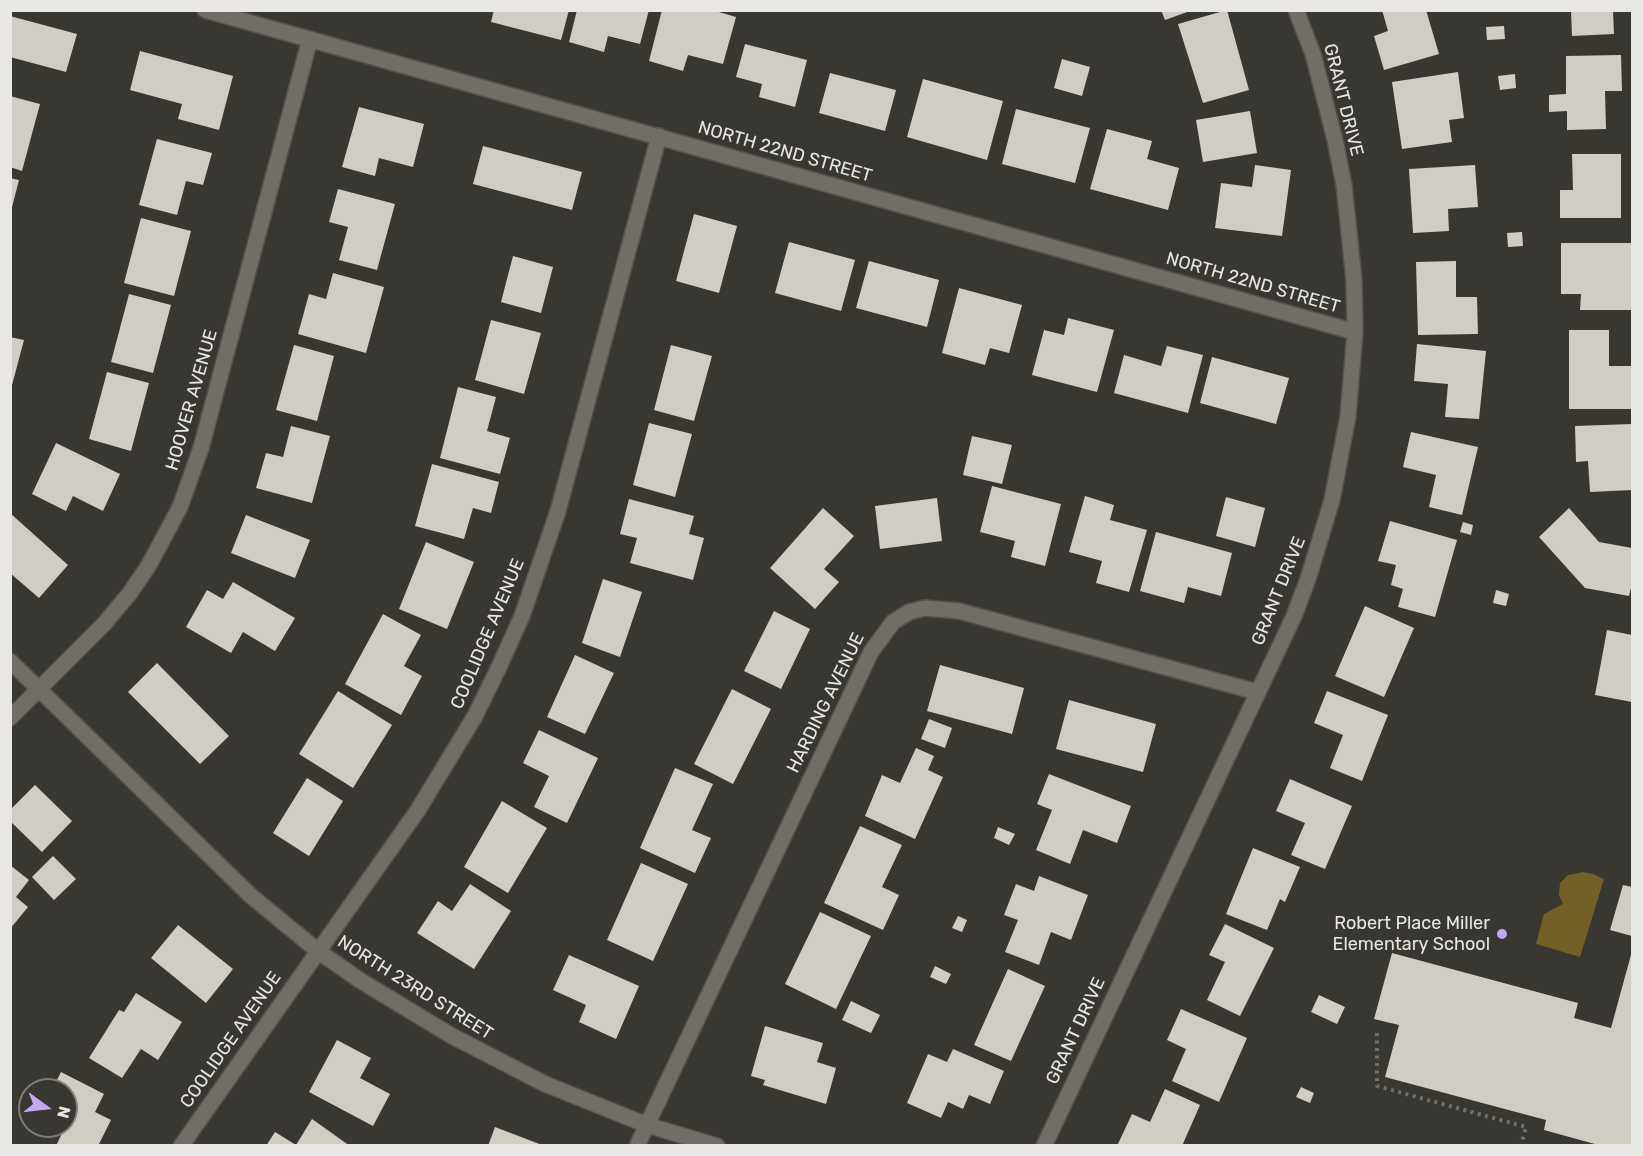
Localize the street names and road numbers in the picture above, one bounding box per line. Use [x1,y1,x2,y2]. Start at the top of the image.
street label: GRANT DRIVE [1319,41,1367,159]
street label: NORTH 22ND STREET [696,117,874,187]
street label: NORTH 22ND STREET [1164,248,1342,318]
street label: HOOVER AVENUE [162,327,222,473]
street label: GRANT DRIVE [1247,534,1311,648]
street label: COOLIDGE AVENUE [447,556,529,712]
street label: HARDING AVENUE [783,629,869,777]
street label: NORTH 23RD STREET [333,931,497,1045]
street label: COOLIDGE AVENUE [176,968,286,1112]
street label: GRANT DRIVE [1042,974,1110,1088]

